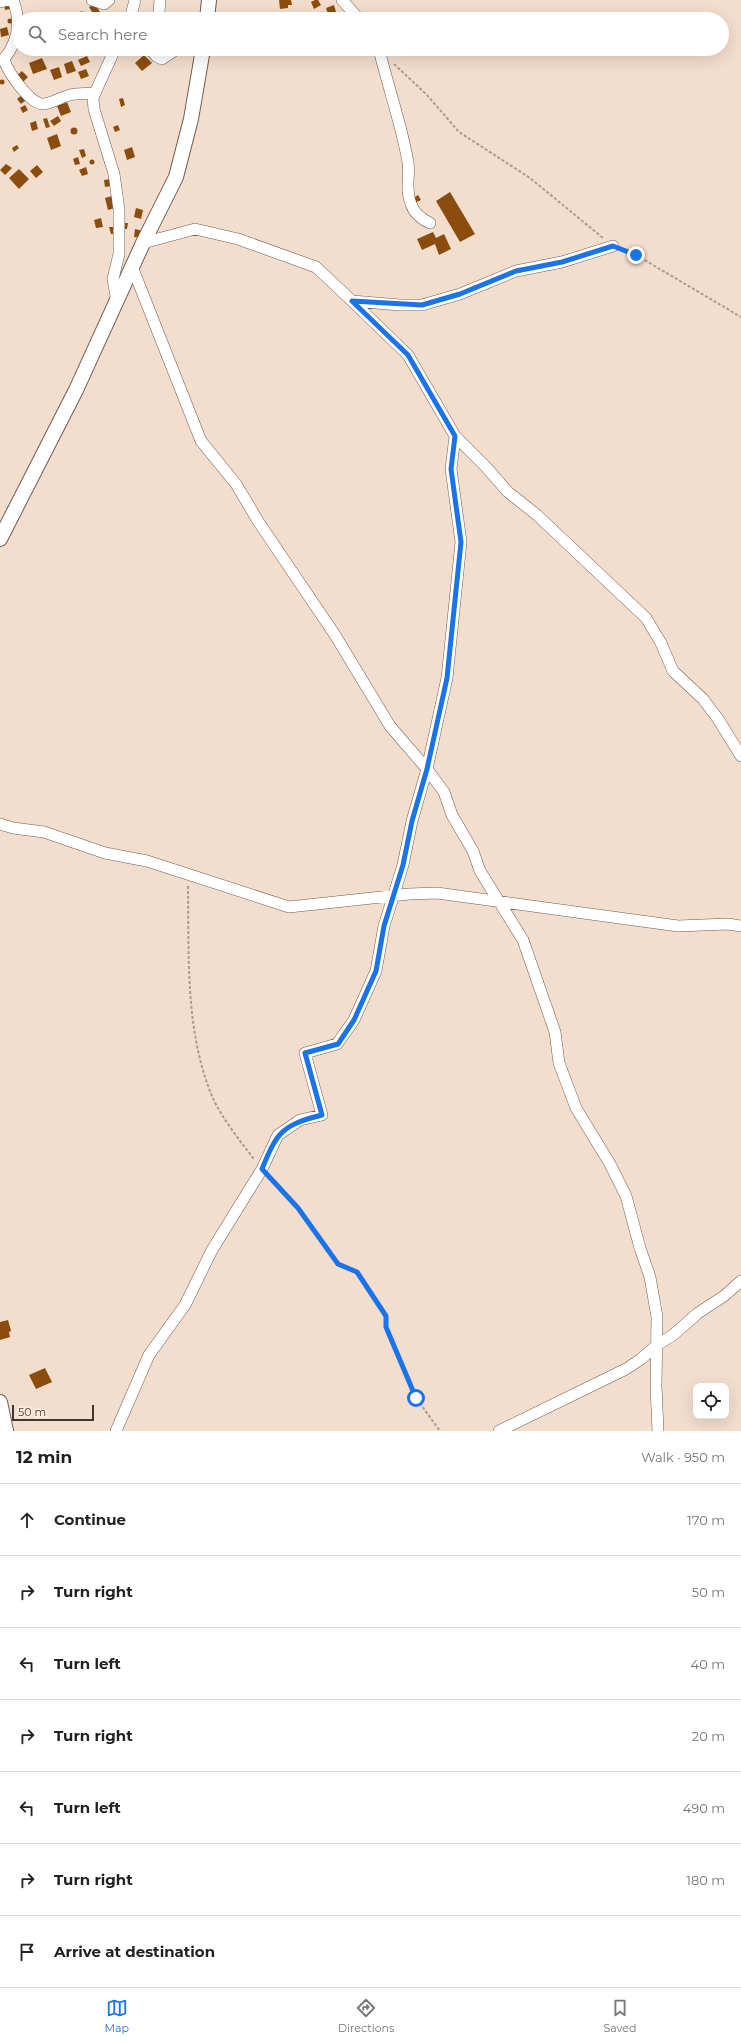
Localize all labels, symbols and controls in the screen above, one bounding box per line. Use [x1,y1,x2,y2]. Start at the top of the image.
search box [12,12,729,56]
icon: search [26,23,48,45]
text: Search here [58,25,147,44]
route end [627,246,645,264]
map controls [693,1383,729,1419]
button: locate [693,1383,729,1419]
route start [407,1389,425,1407]
scale bar [12,1403,94,1422]
text: 50 m [18,1405,46,1419]
text: 12 min [16,1447,72,1467]
text: Walk · 950 m [641,1449,725,1465]
icon: ahead [16,1509,38,1531]
text: Continue [54,1510,126,1529]
text: 170 m [687,1512,725,1528]
icon: right [16,1581,38,1603]
text: Turn right [54,1582,133,1601]
text: 50 m [692,1584,725,1600]
icon: left [16,1653,38,1675]
text: Turn left [54,1654,121,1673]
text: 40 m [691,1656,725,1672]
icon: right [16,1725,38,1747]
text: Turn right [54,1726,133,1745]
text: 20 m [692,1728,725,1744]
icon: left [16,1797,38,1819]
text: Turn left [54,1798,121,1817]
text: 490 m [683,1800,725,1816]
icon: right [16,1869,38,1891]
text: Turn right [54,1870,133,1889]
text: 180 m [686,1872,725,1888]
icon: arrive [16,1941,38,1963]
text: Arrive at destination [54,1942,215,1961]
tab: Map [105,1997,129,2035]
tab: Directions [338,1997,394,2035]
tab: Saved [603,1997,636,2035]

